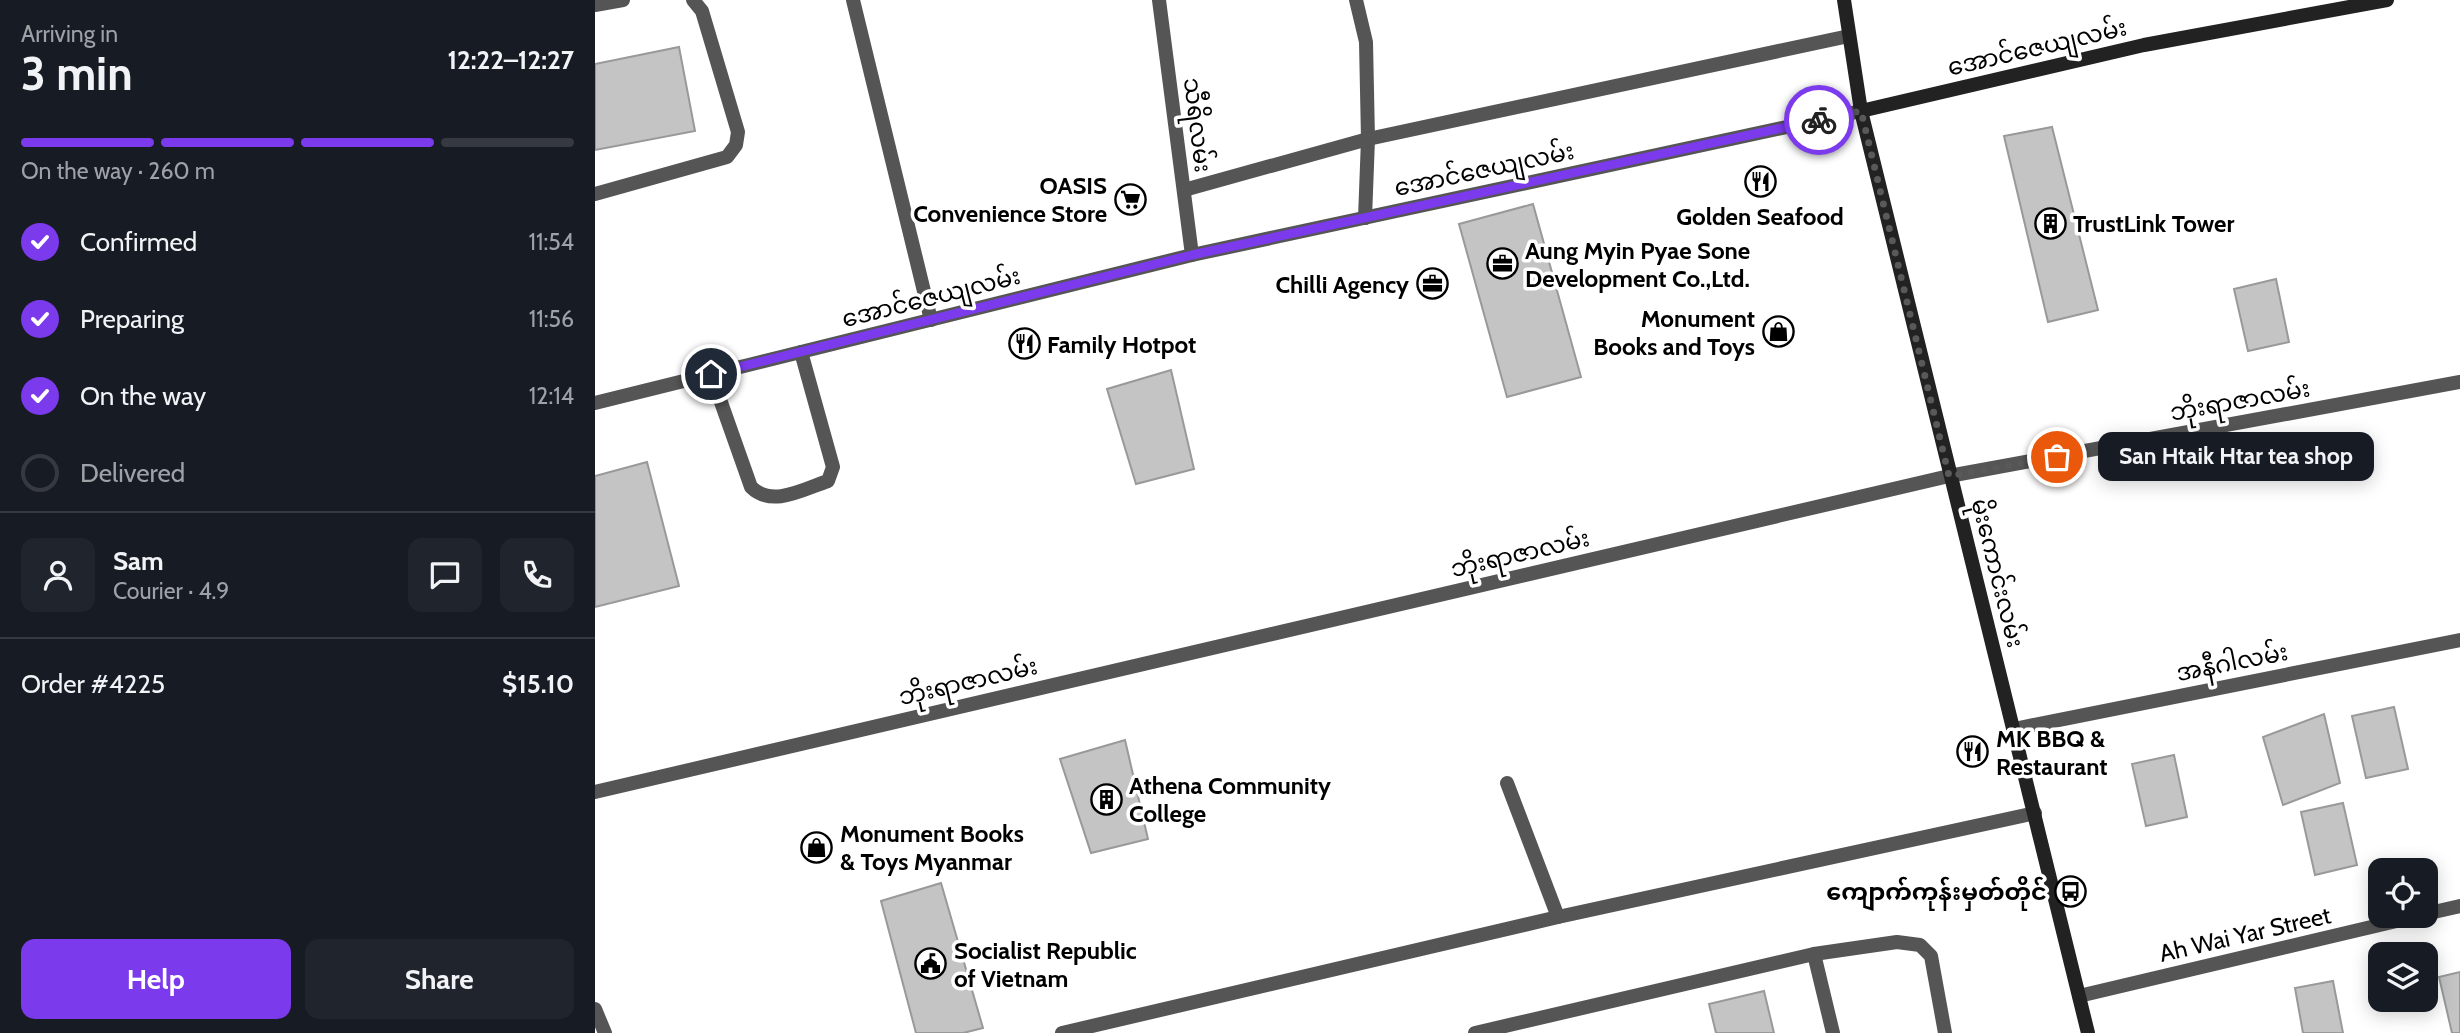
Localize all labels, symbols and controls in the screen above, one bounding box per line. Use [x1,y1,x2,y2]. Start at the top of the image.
street label: အောင်ဇေယျလမ်း [1944,11,2131,87]
text: Arriving in [21,20,118,48]
text: 12:22–12:27 [448,44,574,76]
text: 3 min [21,46,133,102]
street label: သီရိလမ်း [1173,76,1219,175]
courier [1784,85,1854,155]
icon: bike [1800,101,1838,139]
street label: အောင်ဇေယျလမ်း [1391,135,1578,207]
text: On the way · 260 m [21,157,215,185]
restaurant icon: Golden Seafood [1743,165,1777,199]
place label: OASIS Convenience Store [913,171,1107,228]
supermarket icon: OASIS Convenience Store [1113,182,1147,216]
place label: Golden Seafood [1676,202,1844,231]
building icon: TrustLink Tower [2033,206,2067,240]
place label: TrustLink Tower [2073,209,2234,238]
icon: check [21,223,59,261]
text: Confirmed [80,226,197,258]
text: 11:54 [528,228,574,256]
place label: Aung Myin Pyae Sone Development Co.,Ltd. [1525,236,1750,293]
office icon: Aung Myin Pyae Sone Development Co.,Ltd. [1485,247,1519,281]
street label: အောင်ဇေယျလမ်း [838,260,1024,338]
office icon: Chilli Agency [1415,267,1449,301]
place label: Chilli Agency [1275,270,1409,299]
icon: check [21,300,59,338]
text: Preparing [80,303,184,335]
place label: Monument Books and Toys [1593,304,1755,361]
text: 11:56 [529,305,574,333]
shop icon: Monument Books and Toys [1761,315,1795,349]
restaurant icon: Family Hotpot [1007,327,1041,361]
place label: Family Hotpot [1047,330,1196,359]
pin [681,344,741,404]
icon: home [692,355,730,393]
street label: ဘိုးရာဇာလမ်း [2168,372,2313,432]
icon: check [21,377,59,415]
text: On the way [80,380,206,412]
text: 12:14 [529,382,574,410]
pin [2027,427,2087,487]
callout: San Htaik Htar tea shop [2099,433,2375,482]
icon: bag [2038,438,2076,476]
text: San Htaik Htar tea shop [2119,442,2353,470]
text: Delivered [80,457,185,489]
street label: မိုးကောင်းလမ်း [1961,495,2032,652]
street label: ဘိုးရာဇာလမ်း [1448,522,1593,588]
button: person [21,538,95,612]
button: chat [408,538,482,612]
button: phone [500,538,574,612]
text: Sam [113,545,164,577]
text: Courier · 4.9 [113,577,229,605]
street label: အနီဂါလမ်း [2173,636,2291,692]
street label: ဘိုးရာဇာလမ်း [896,650,1041,716]
text: Order #4225 [21,668,165,700]
text: $15.10 [502,668,574,700]
place label: MK BBQ & Restaurant [1996,724,2108,781]
restaurant icon: MK BBQ & Restaurant [1956,735,1990,769]
place label: Athena Community College [1129,771,1331,828]
building icon: Athena Community College [1089,782,1123,816]
place label: Monument Books & Toys Myanmar [840,819,1024,876]
shop icon: Monument Books & Toys Myanmar [800,830,834,864]
map controls [2368,858,2438,1012]
button: locate [2368,858,2438,928]
bus stop icon: ကျောက်ကုန်းမှတ်တိုင် [2053,874,2087,908]
place label: ကျောက်ကုန်းမှတ်တိုင် [1826,876,2047,912]
street label: Ah Wai Yar Street [2156,900,2334,968]
place label: Socialist Republic of Vietnam [954,936,1137,993]
button: Help [21,939,291,1019]
button: Share [305,939,574,1019]
button: layers [2368,942,2438,1012]
public building icon: Socialist Republic of Vietnam [914,947,948,981]

